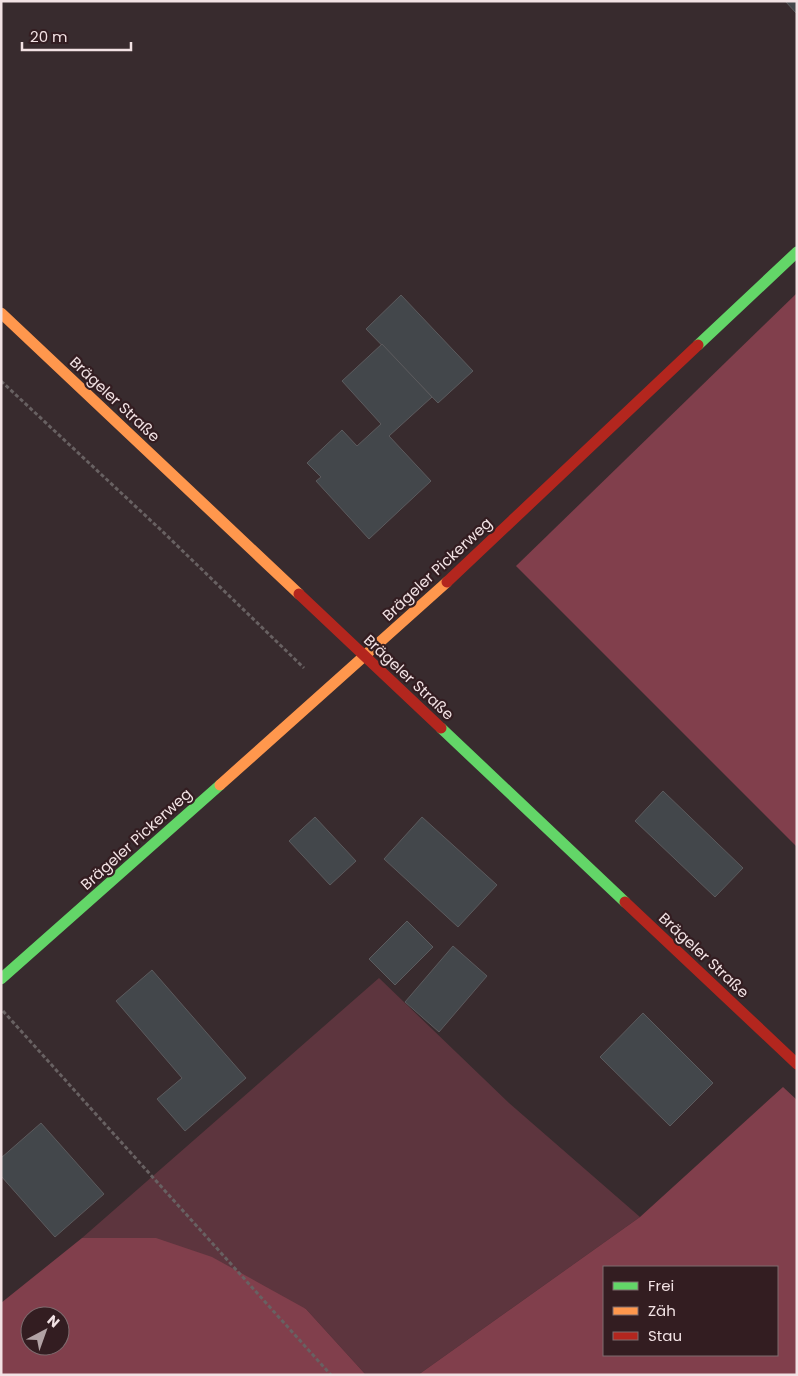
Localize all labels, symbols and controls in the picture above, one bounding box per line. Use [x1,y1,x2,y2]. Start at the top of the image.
scale bar [22,20,131,52]
text: 20 m [30,26,68,47]
street label: Brägeler Straße [65,352,165,446]
street label: Brägeler Pickerweg [378,513,496,625]
street label: Brägeler Straße [359,630,459,724]
street label: Brägeler Pickerweg [76,783,196,895]
street label: Brägeler Straße [654,908,754,1002]
legend [603,1266,778,1356]
text: Frei [648,1275,674,1296]
text: Zäh [648,1300,676,1321]
north arrow [20,1306,70,1356]
text: N [43,1310,64,1332]
text: Stau [648,1325,682,1346]

